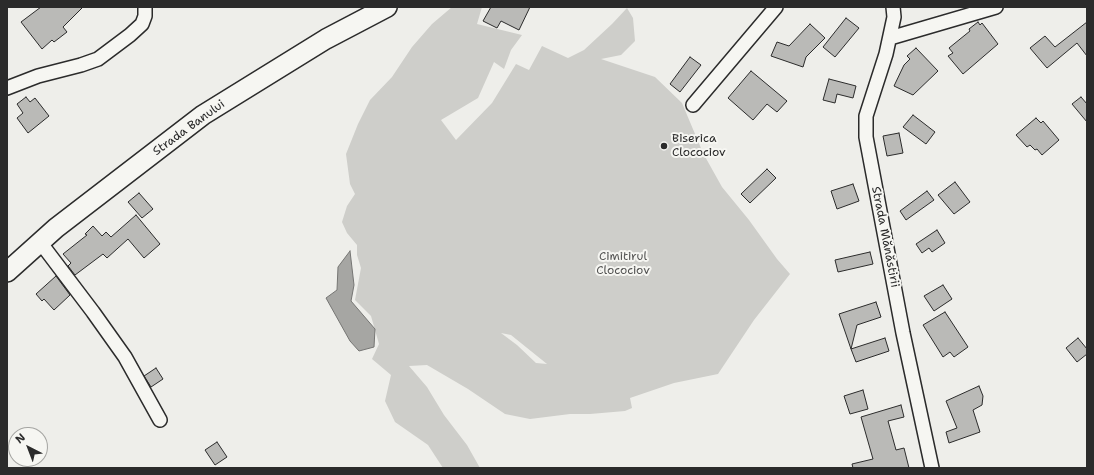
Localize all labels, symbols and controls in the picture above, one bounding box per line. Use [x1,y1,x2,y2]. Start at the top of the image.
street label: Strada Banului [150,97,228,159]
place label: Biserica Clocociov [672,132,726,160]
marker: Biserica Clocociov [659,141,669,151]
street label: Strada Mănăstirii [868,185,902,289]
park label: Cimitirul Clocociov [596,250,650,278]
north arrow [8,427,48,467]
text: N [12,430,29,447]

